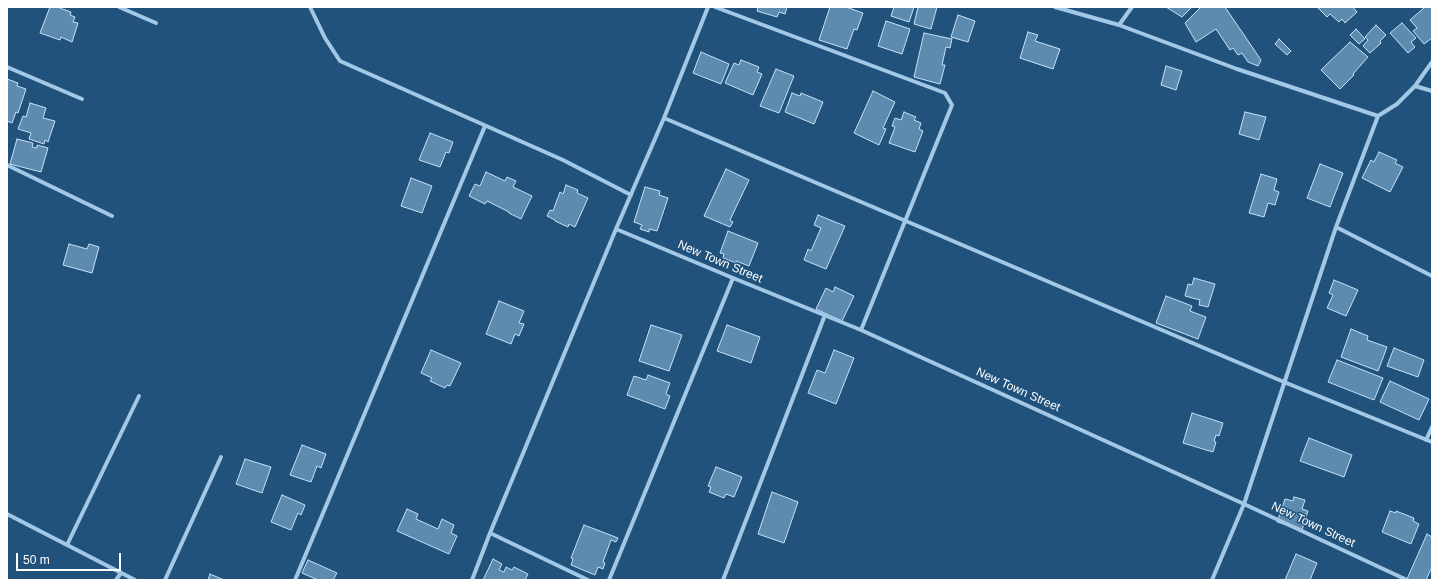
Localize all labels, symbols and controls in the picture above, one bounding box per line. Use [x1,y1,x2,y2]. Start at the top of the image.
street label: New Town Street [675,238,765,286]
street label: New Town Street [974,365,1062,415]
street label: New Town Street [1269,499,1357,551]
scale bar [18,545,123,571]
text: 50 m [23,553,50,567]

